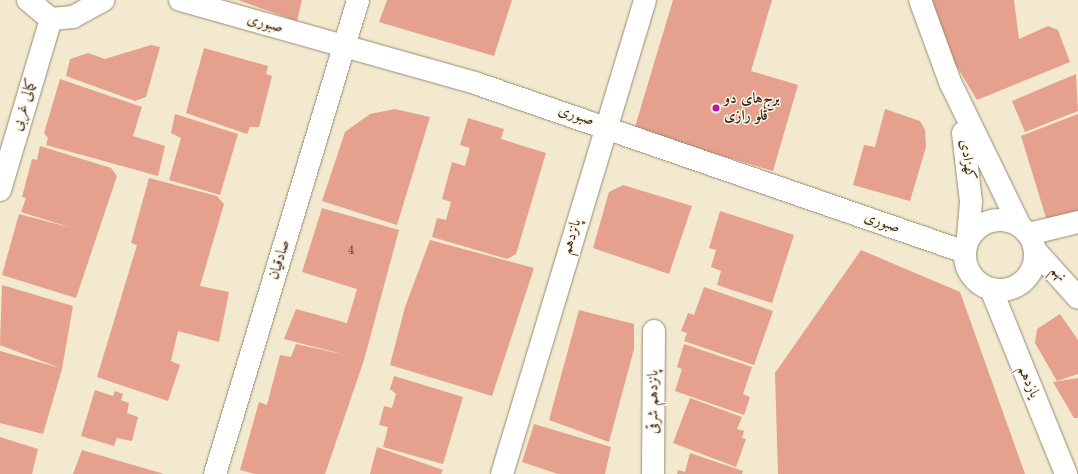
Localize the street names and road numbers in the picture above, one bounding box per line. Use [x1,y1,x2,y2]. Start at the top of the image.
street label: صبوری [245,10,285,38]
street label: کمالی غربی [9,77,41,133]
street label: صبوری [556,102,596,130]
street label: کهزادی [955,138,979,182]
street label: صبوری [862,209,902,237]
street label: پانزدهم [558,217,586,257]
street label: صادقیان [265,238,295,282]
street label: نهم [1046,262,1070,286]
street label: یازدهم [1013,363,1043,401]
street label: پانزدهم شرقی [645,370,663,434]

